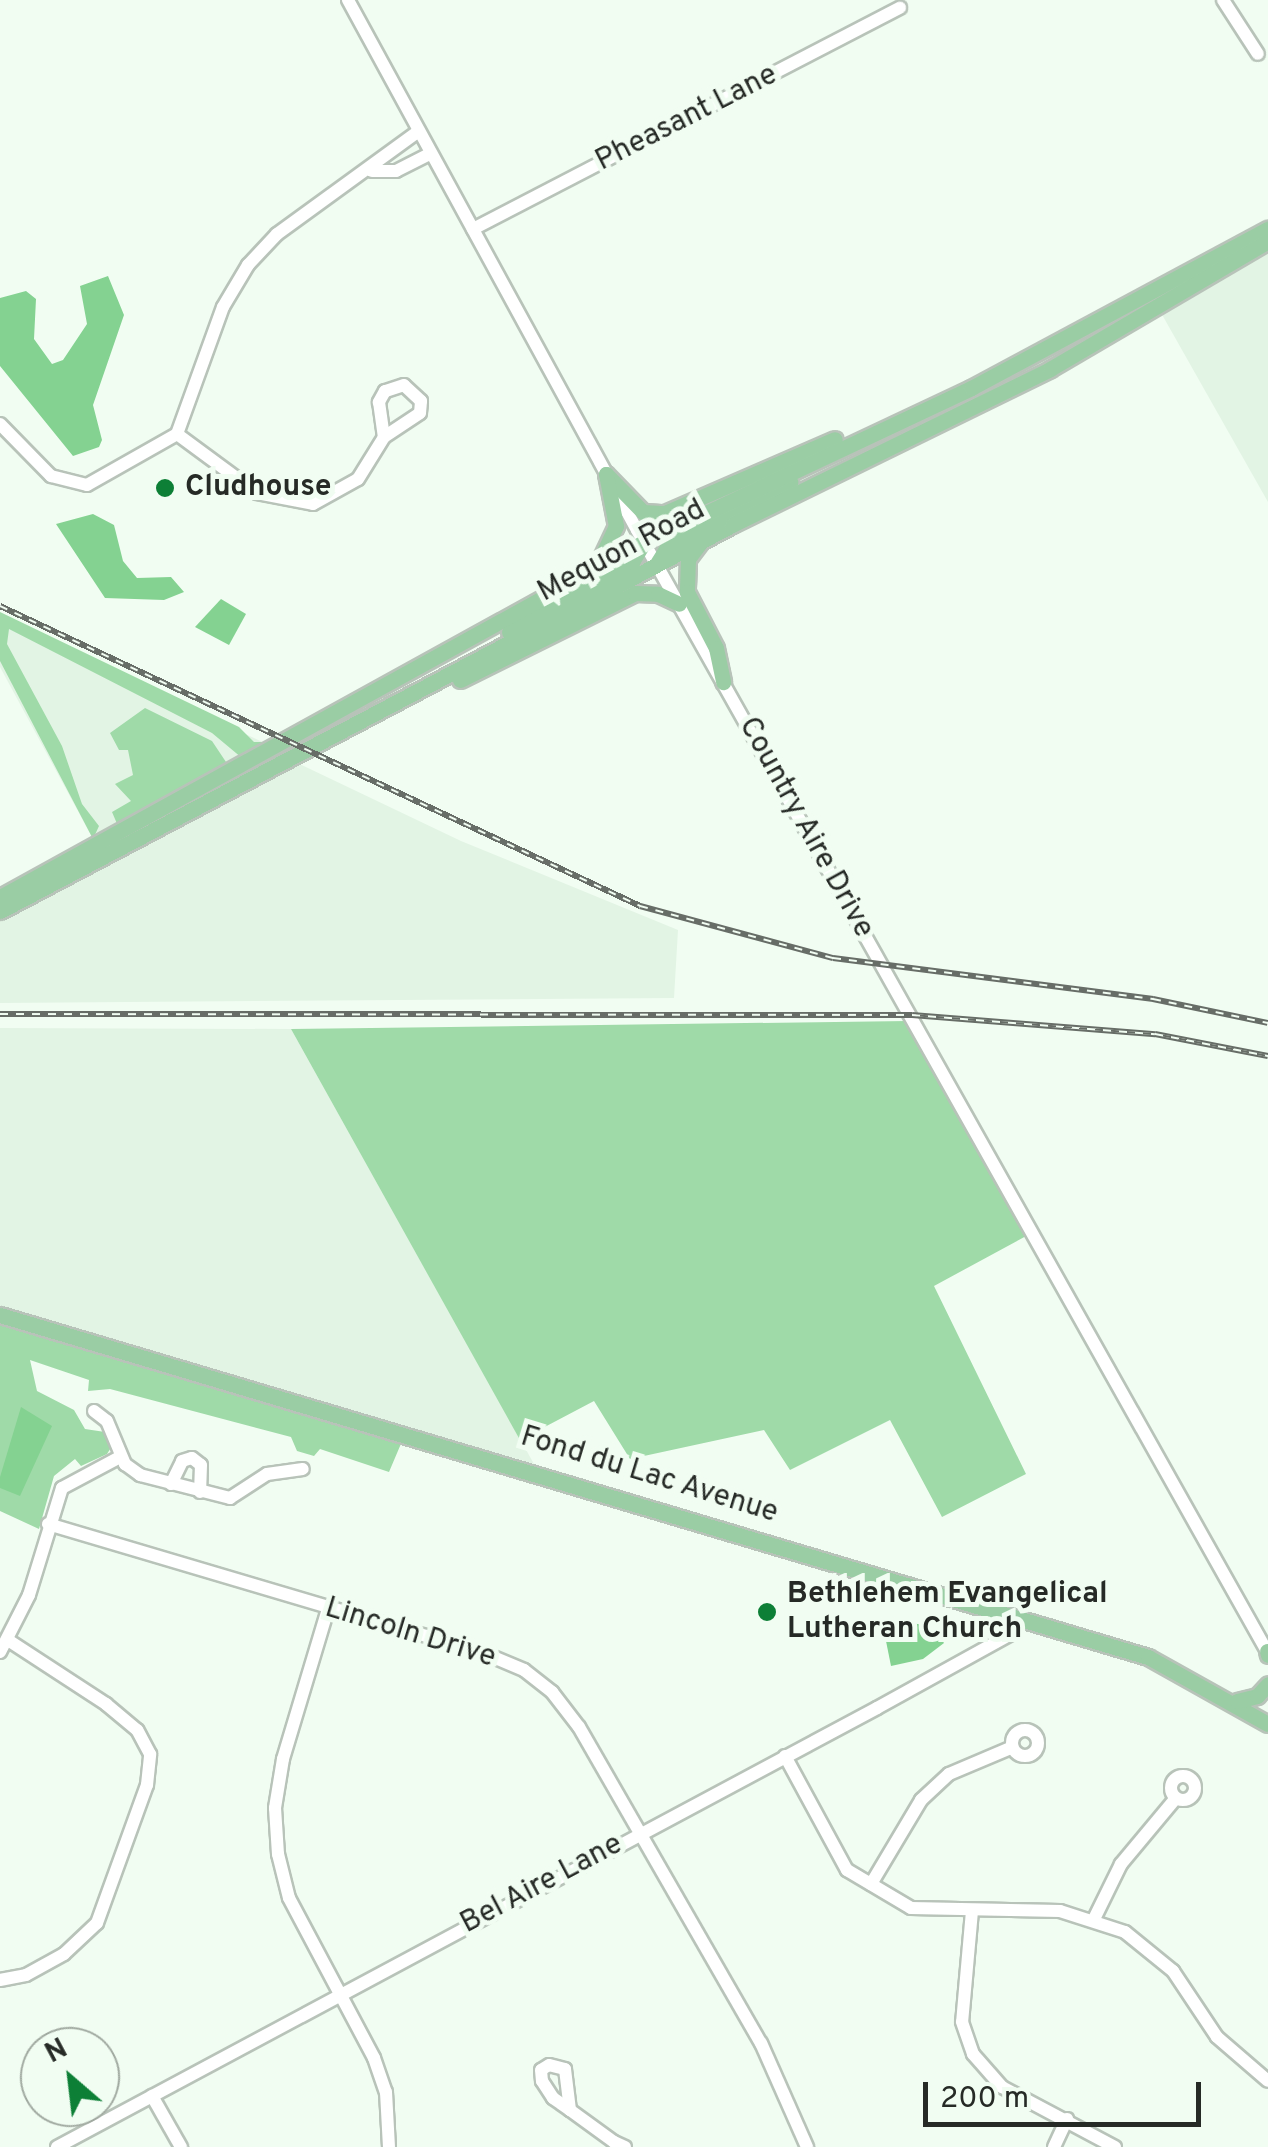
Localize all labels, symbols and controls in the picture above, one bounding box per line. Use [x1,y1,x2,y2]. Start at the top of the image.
street label: Pheasant Lane [590,58,784,180]
place label: Cludhouse [185,470,332,506]
marker: Cludhouse [154,477,176,499]
street label: Mequon Road [532,493,712,611]
street label: Country Aire Drive [729,711,881,945]
street label: Fond du Lac Avenue [515,1420,783,1532]
place label: Bethlehem Evangelical Lutheran Church [787,1577,1108,1648]
street label: Lincoln Drive [320,1591,500,1677]
marker: Bethlehem Evangelical Lutheran Church [756,1601,778,1623]
street label: Bel Aire Lane [454,1827,630,1943]
north arrow [20,2027,120,2127]
text: N [40,2032,74,2073]
scale bar [928,2062,1206,2124]
text: 200 m [940,2081,1029,2118]

